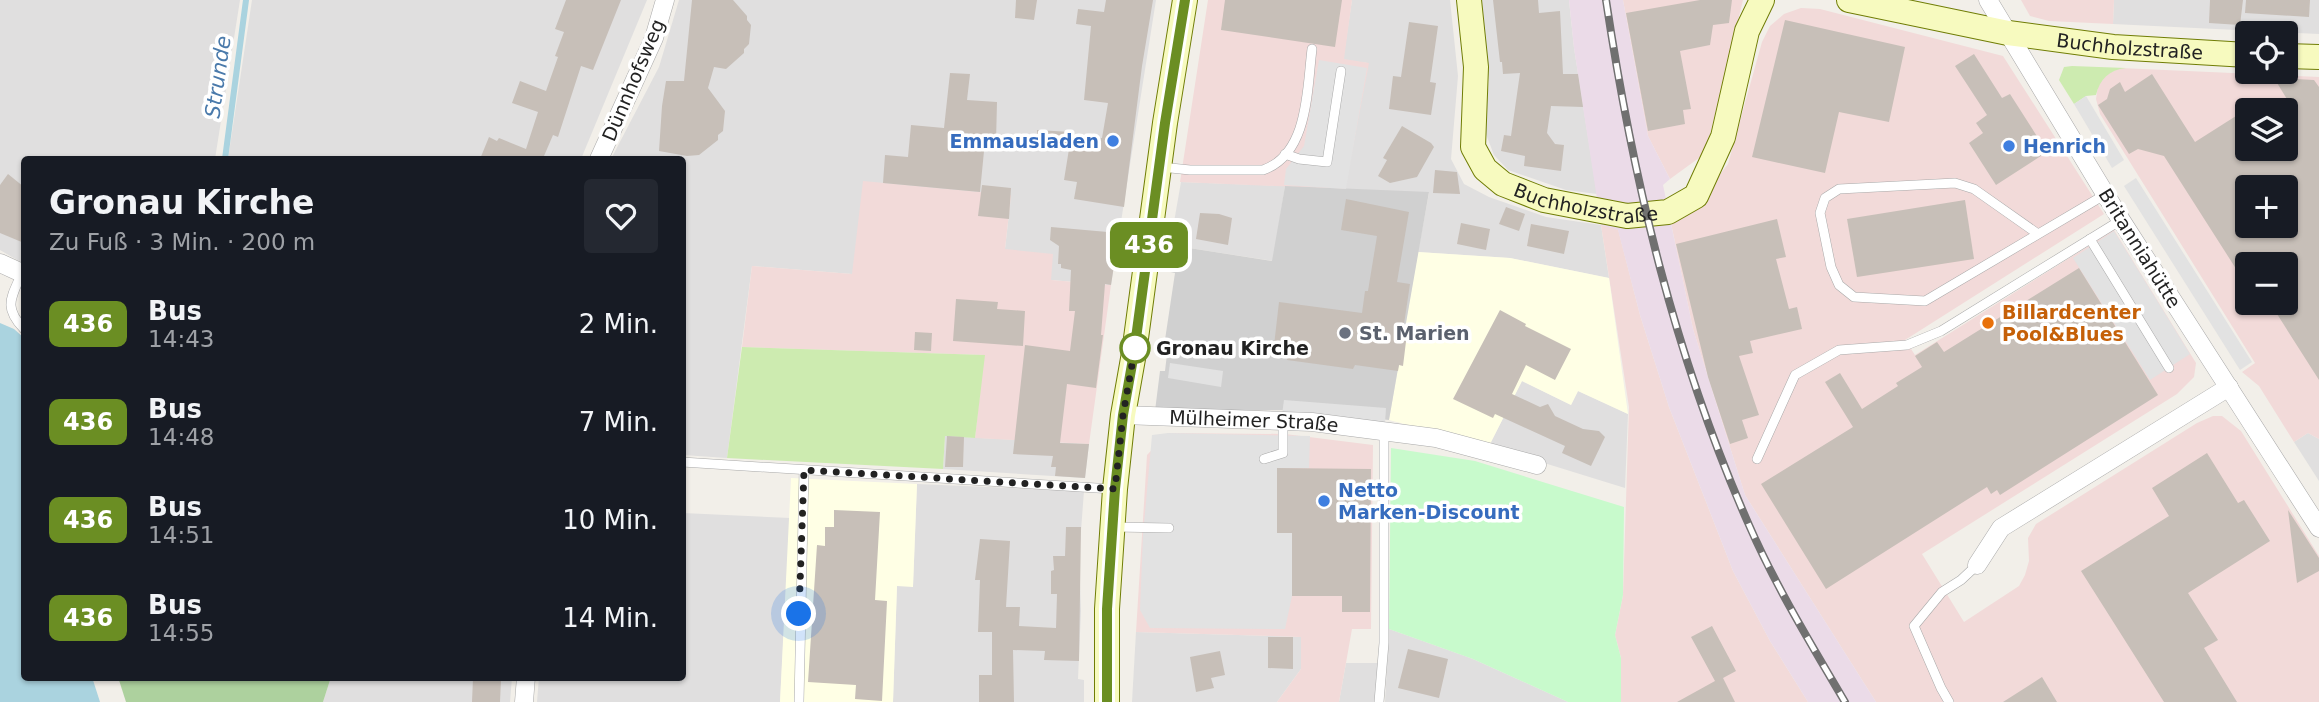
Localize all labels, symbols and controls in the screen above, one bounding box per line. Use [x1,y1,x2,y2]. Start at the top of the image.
street label: Dünnhofsweg [597,16,669,144]
map controls [2235,21,2298,315]
button: locate [2235,21,2298,84]
street label: Buchholzstraße [2055,29,2204,63]
water label: Strunde [200,34,236,120]
button: layers [2235,98,2298,161]
place label: Emmausladen [949,130,1099,152]
marker: Emmausladen [1105,133,1121,149]
place label: Henrich [2023,135,2106,157]
marker: Henrich [2001,138,2017,154]
button: + [2235,175,2298,238]
street label: Buchholzstraße [1511,178,1659,227]
button: heart [584,179,658,253]
text: Gronau Kirche [49,183,314,222]
street label: Britanniahütte [2094,184,2186,312]
line badge: 436 [1109,222,1189,268]
text: Zu Fuß · 3 Min. · 200 m [49,229,315,255]
text: 436 [1124,231,1174,259]
button: − [2235,252,2298,315]
text: Bus [148,296,202,326]
place label: Billardcenter Pool&Blues [2002,301,2141,345]
text: 2 Min. [579,309,658,339]
text: 436 [63,310,113,338]
marker: Billardcenter Pool&Blues [1980,315,1996,331]
place label: St. Marien [1359,322,1470,344]
marker: St. Marien [1337,325,1353,341]
text: 14:43 [148,326,214,352]
marker: Gronau Kirche [1120,333,1150,363]
place label: Gronau Kirche [1156,337,1309,359]
text: Bus [148,394,202,424]
street label: Mülheimer Straße [1169,406,1340,436]
text: 7 Min. [579,407,658,437]
text: 436 [63,408,113,436]
text: 14:48 [148,424,214,450]
place label: Netto Marken-Discount [1338,479,1520,523]
text: Bus [148,492,202,522]
marker: Netto Marken-Discount [1316,493,1332,509]
text: 10 Min. [562,505,658,535]
text: 436 [63,506,113,534]
text: 14:51 [148,522,214,548]
text: Bus [148,590,202,620]
your location [781,596,816,631]
text: 14 Min. [562,603,658,633]
text: 436 [63,604,113,632]
text: 14:55 [148,620,214,646]

